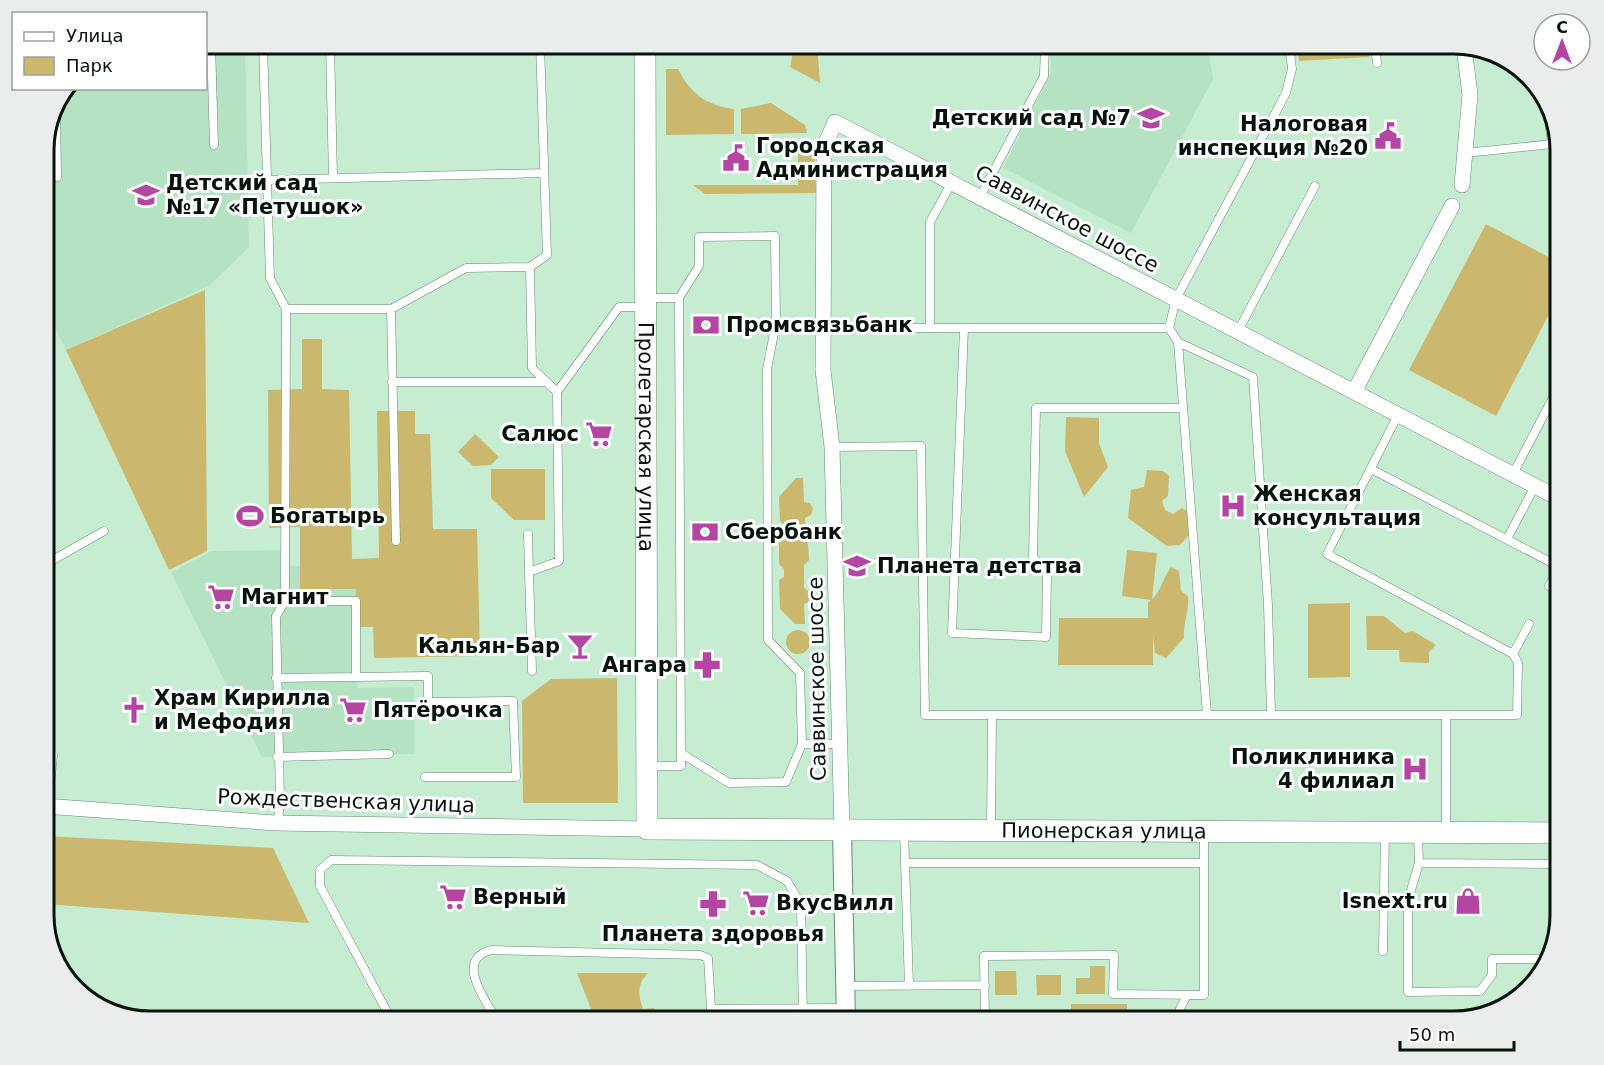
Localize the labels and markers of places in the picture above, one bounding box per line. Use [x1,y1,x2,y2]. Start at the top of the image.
school or university icon: Детский сад №7 [1136,103,1166,133]
place label: Детский сад №7 [932,106,1131,130]
place label: Налоговая инспекция №20 [1178,112,1368,160]
public building icon: Налоговая инспекция №20 [1373,121,1403,151]
place label: Городская Администрация [756,134,948,182]
public building icon: Городская Администрация [721,143,751,173]
place label: Детский сад №17 «Петушок» [166,171,364,219]
school or university icon: Детский сад №17 «Петушок» [131,180,161,210]
bank icon: Промсвязьбанк [691,310,721,340]
place label: Промсвязьбанк [726,313,913,337]
supermarket icon: Салюс [584,419,614,449]
place label: Салюс [501,422,579,446]
place label: Женская консультация [1253,482,1421,530]
hospital icon: Женская консультация [1218,491,1248,521]
sports icon: Богатырь [235,501,265,531]
place label: Богатырь [270,504,385,528]
bank icon: Сбербанк [690,517,720,547]
place label: Сбербанк [725,520,842,544]
school or university icon: Планета детства [842,551,872,581]
place label: Планета детства [877,554,1082,578]
supermarket icon: Магнит [206,582,236,612]
place label: Магнит [241,585,329,609]
bar icon: Кальян-Бар [565,631,595,661]
place label: Кальян-Бар [418,634,560,658]
pharmacy icon: Ангара [692,650,722,680]
place label: Ангара [602,653,687,677]
place label: Храм Кирилла и Мефодия [154,686,330,734]
church icon: Храм Кирилла и Мефодия [119,695,149,725]
supermarket icon: Пятёрочка [338,695,368,725]
place label: Пятёрочка [373,698,503,722]
place label: Поликлиника 4 филиал [1231,745,1395,793]
hospital icon: Поликлиника 4 филиал [1400,754,1430,784]
supermarket icon: Верный [438,882,468,912]
place label: Верный [473,885,567,909]
shop icon: Isnext.ru [1453,886,1483,916]
supermarket icon: ВкусВилл [741,888,771,918]
pharmacy icon: Планета здоровья [698,889,728,919]
place label: Isnext.ru [1342,889,1448,913]
place label: ВкусВилл [776,891,894,915]
place label: Планета здоровья [602,922,824,946]

